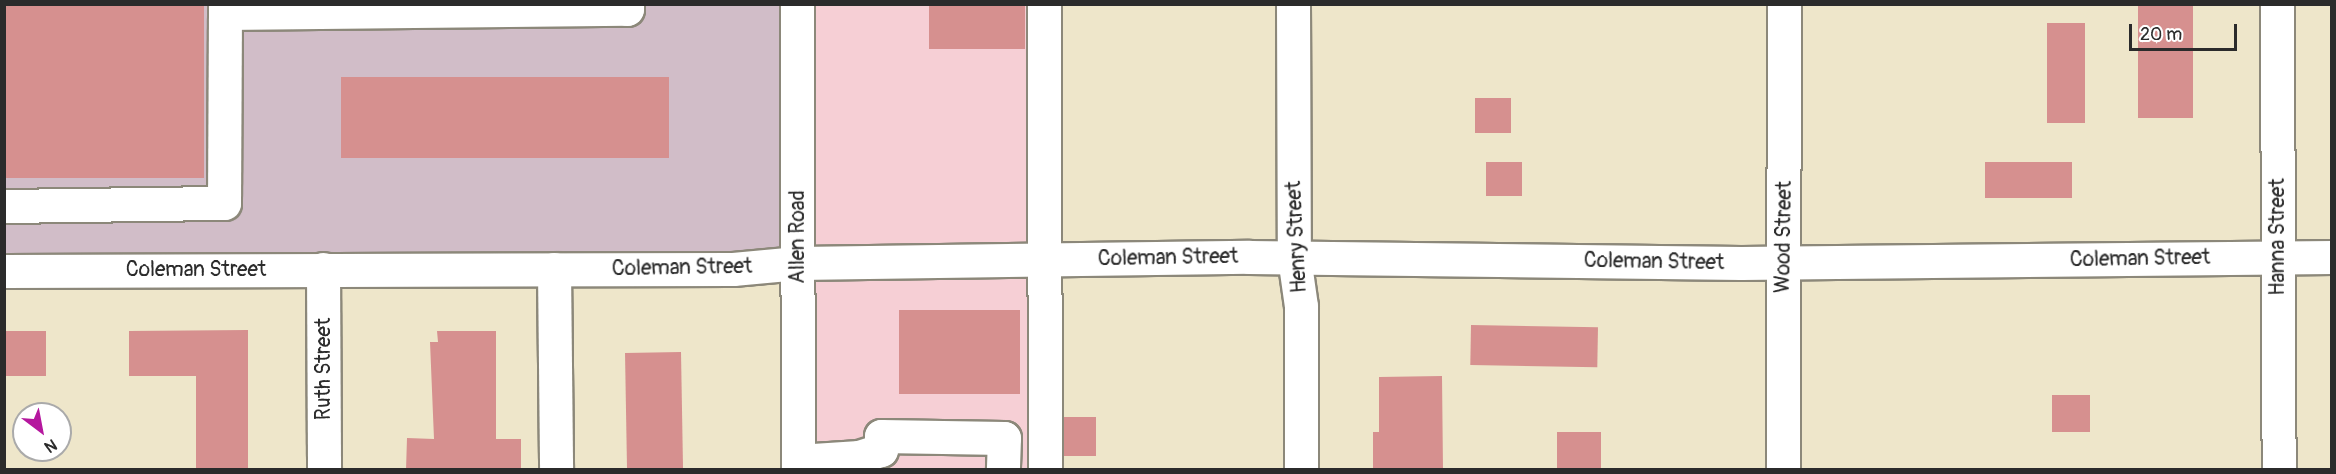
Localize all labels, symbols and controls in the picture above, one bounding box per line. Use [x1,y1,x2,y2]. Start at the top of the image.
scale bar [2132,12,2240,50]
text: 20 m [2140,23,2182,46]
street label: Hanna Street [2265,178,2291,296]
street label: Henry Street [1281,180,1313,294]
street label: Wood Street [1770,181,1798,293]
street label: Allen Road [785,190,811,284]
street label: Coleman Street [1098,244,1238,272]
street label: Coleman Street [2070,245,2210,273]
street label: Coleman Street [1584,248,1724,276]
street label: Coleman Street [612,254,752,282]
street label: Coleman Street [126,257,266,283]
street label: Ruth Street [311,318,337,420]
north arrow [12,402,72,462]
text: N [41,434,60,457]

